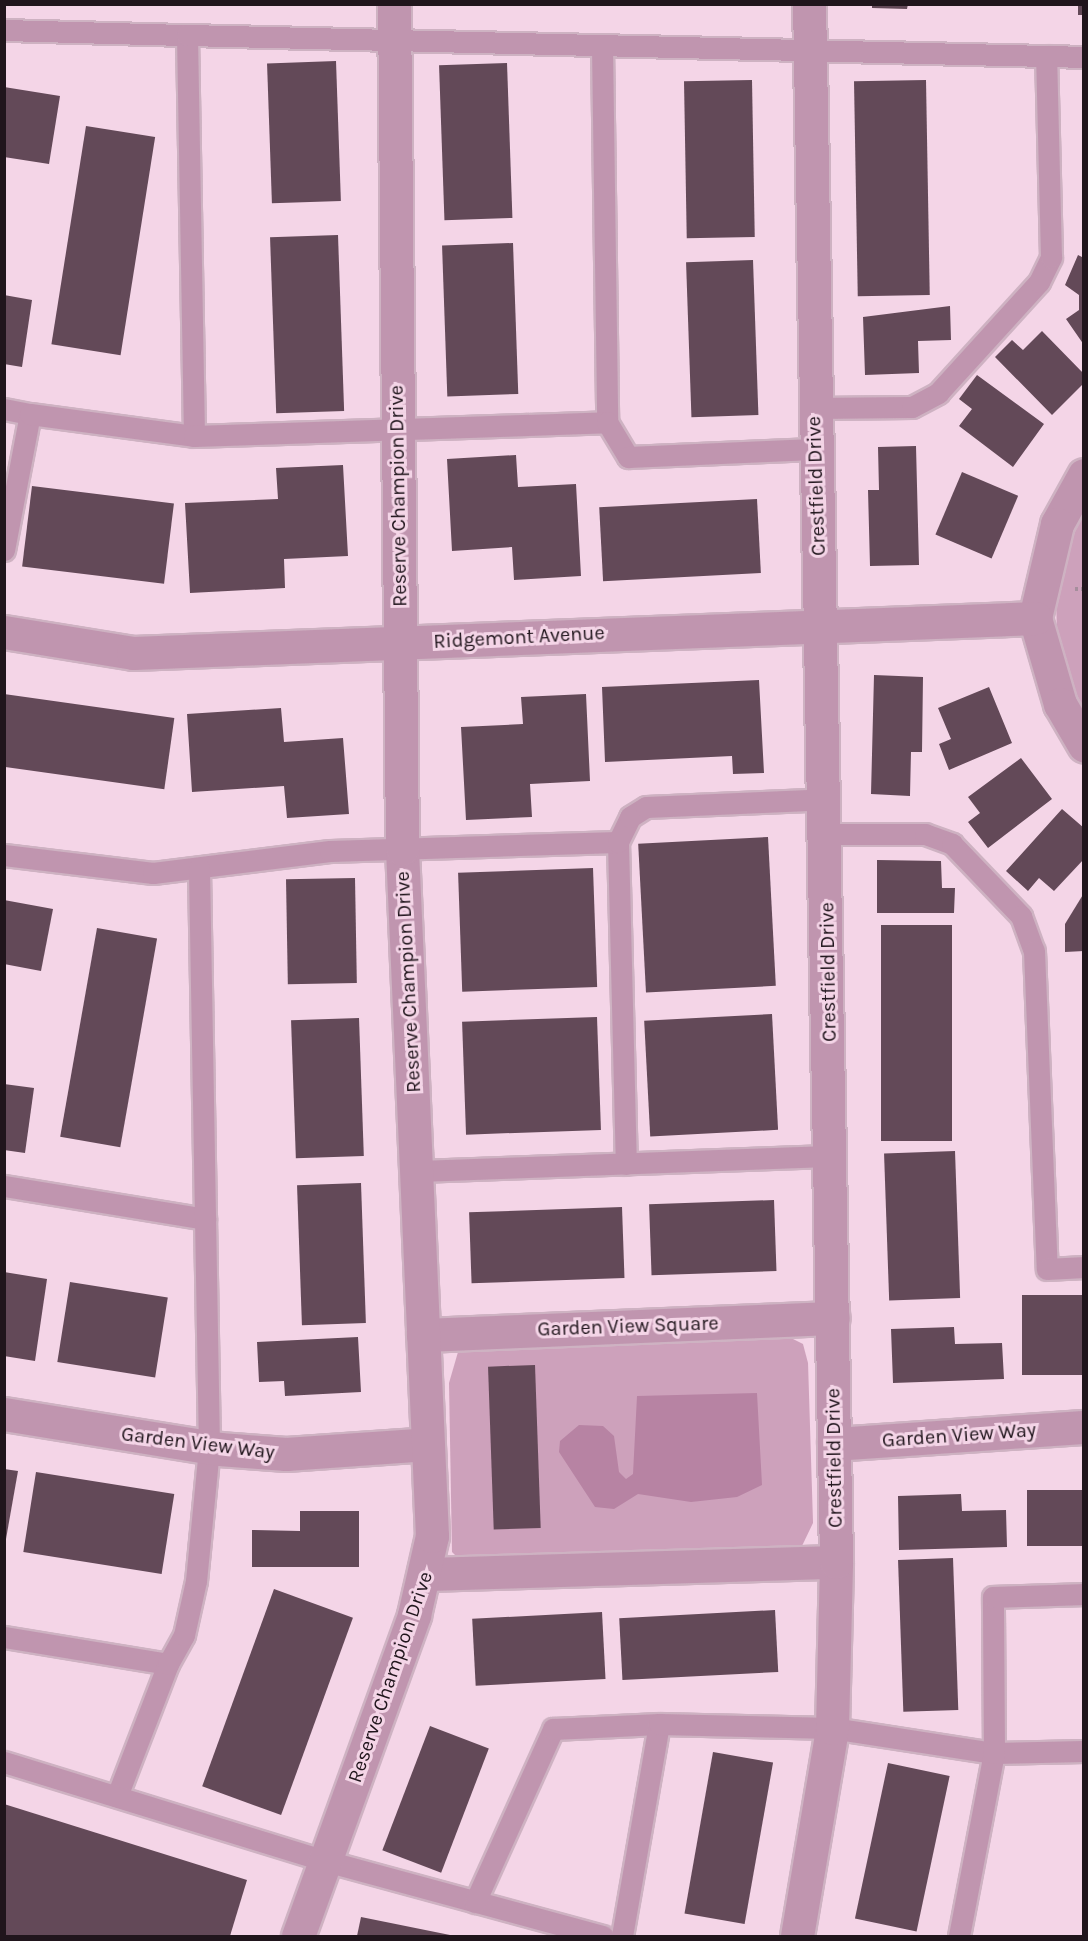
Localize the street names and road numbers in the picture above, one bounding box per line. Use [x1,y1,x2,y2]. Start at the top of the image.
street label: Reserve Champion Drive [384,385,412,607]
street label: Crestfield Drive [802,416,830,556]
street label: Ridgemont Avenue [433,621,605,653]
street label: Reserve Champion Drive [390,871,426,1093]
street label: Crestfield Drive [815,902,841,1042]
street label: Garden View Square [537,1311,719,1341]
street label: Crestfield Drive [821,1388,847,1528]
street label: Garden View Way [881,1418,1037,1452]
street label: Garden View Way [120,1422,276,1464]
street label: Reserve Champion Drive [343,1568,437,1786]

